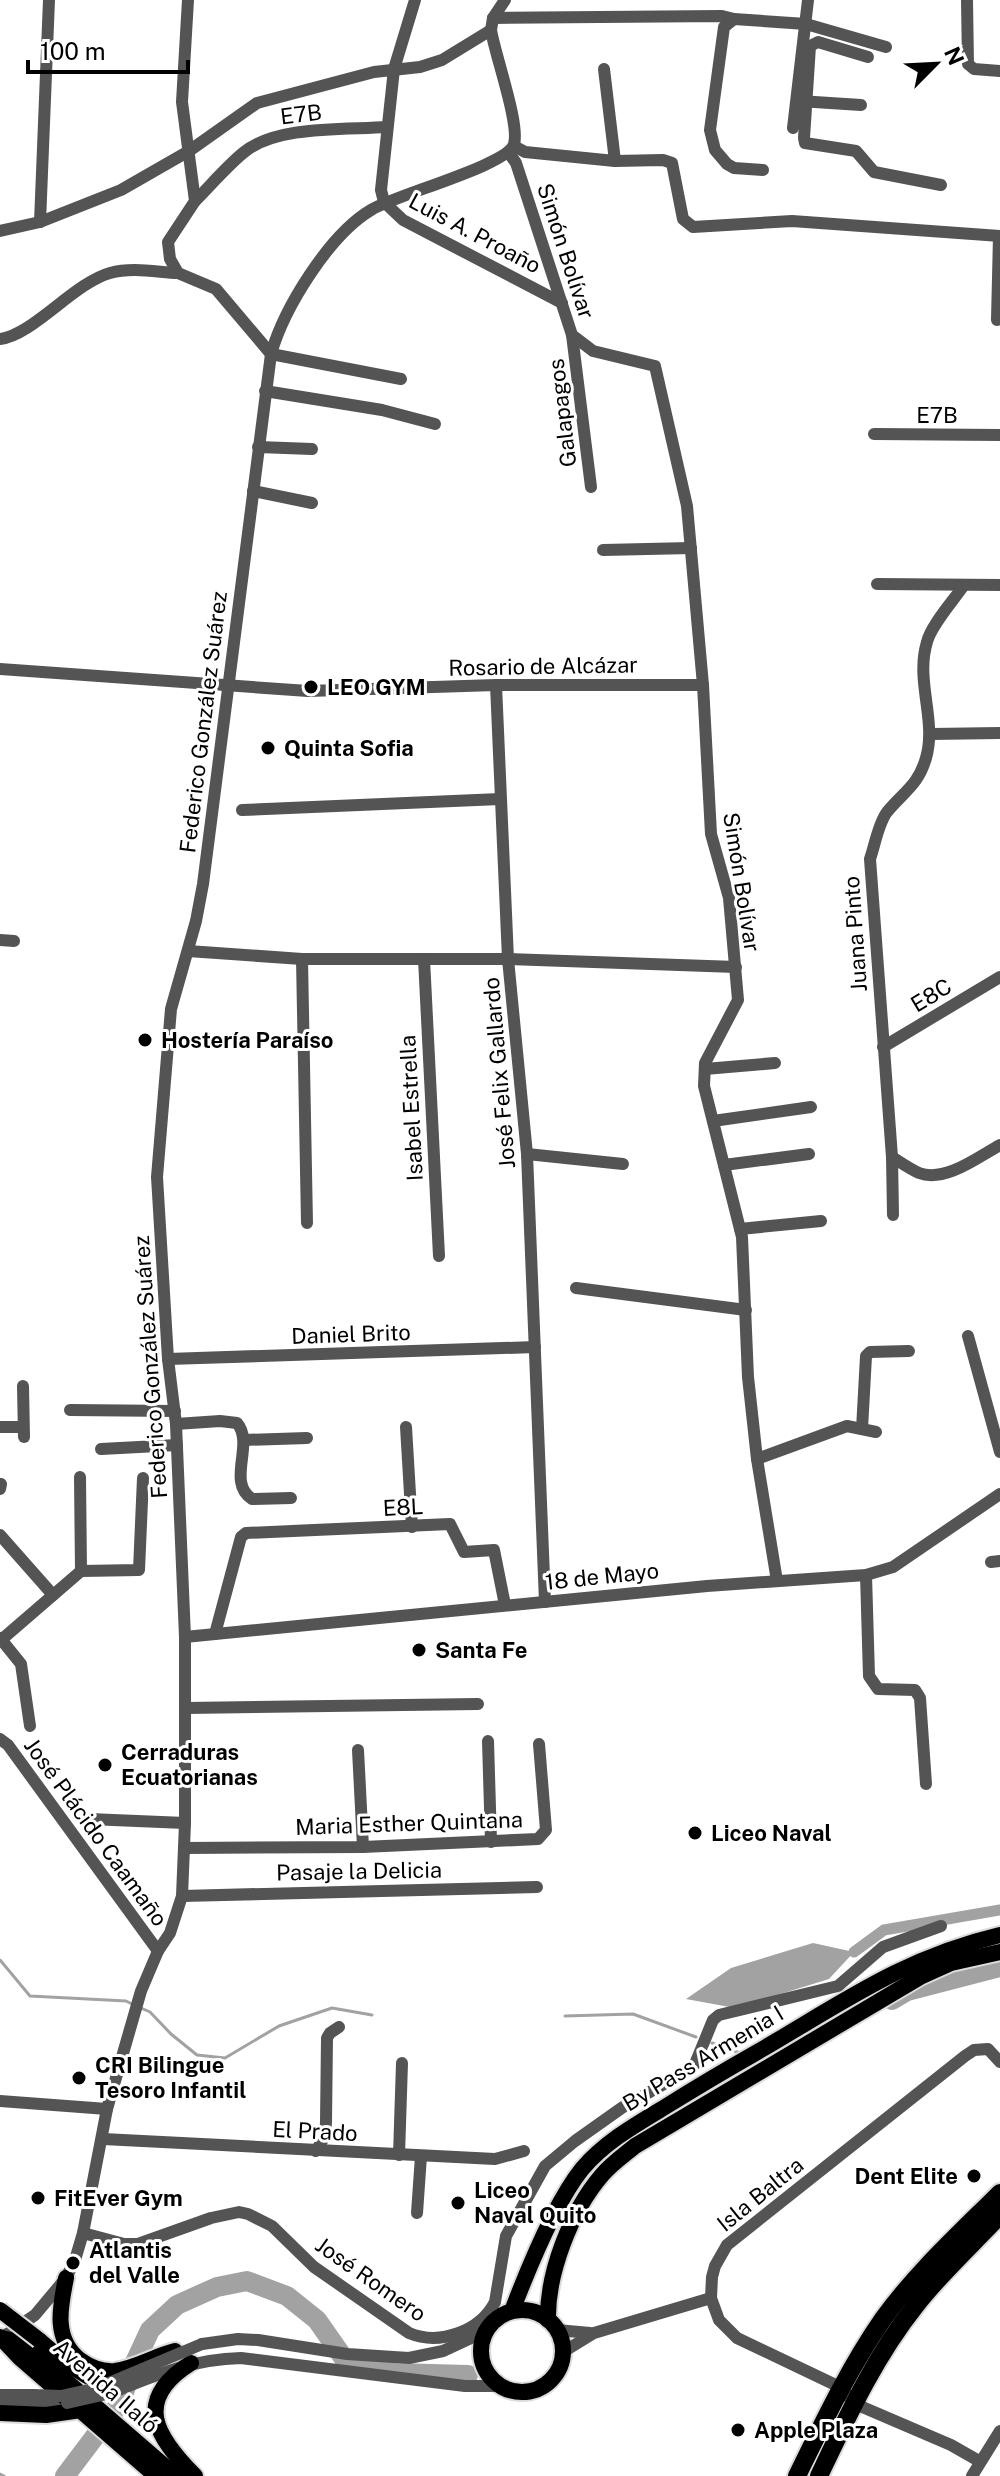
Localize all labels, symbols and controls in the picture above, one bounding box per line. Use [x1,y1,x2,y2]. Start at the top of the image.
scale bar [28,24,188,74]
north arrow [896,24,976,104]
text: 100 m [40,37,106,65]
text: N [939,43,970,69]
street label: E7B [279,99,323,129]
street label: Simón Bolívar [532,180,600,322]
street label: Luis A. Proaño [405,187,545,279]
street label: Galapagos [542,357,582,469]
street label: E7B [916,402,958,428]
street label: Federico González Suárez [174,590,232,854]
street label: Rosario de Alcázar [448,651,638,681]
place label: LEO GYM [327,674,426,700]
marker: LEO GYM [302,678,320,696]
place label: Quinta Sofia [284,735,414,761]
marker: Quinta Sofia [259,739,277,757]
street label: Simón Bolívar [718,811,766,953]
street label: Juana Pinto [838,875,872,993]
street label: E8C [906,973,956,1017]
street label: José Felix Gallardo [478,976,520,1170]
place label: Hostería Paraíso [161,1027,333,1053]
marker: Hostería Paraíso [136,1031,154,1049]
street label: Isabel Estrella [394,1034,428,1182]
street label: Federico González Suárez [128,1235,172,1499]
street label: Daniel Brito [291,1319,411,1349]
street label: E8L [382,1493,424,1521]
street label: 18 de Mayo [544,1557,660,1595]
place label: Santa Fe [435,1637,527,1663]
marker: Santa Fe [410,1641,428,1659]
street label: José Plácido Caamaño [19,1733,173,1931]
place label: Cerraduras Ecuatorianas [121,1739,258,1790]
marker: Cerraduras Ecuatorianas [96,1756,114,1774]
street label: Maria Esther Quintana [295,1806,523,1840]
place label: Liceo Naval [711,1820,832,1846]
marker: Liceo Naval [686,1824,704,1842]
street label: Pasaje la Delicia [276,1857,442,1885]
street label: By Pass Armenia I [618,2000,788,2116]
place label: CRI Bilingue Tesoro Infantil [95,2052,246,2103]
marker: CRI Bilingue Tesoro Infantil [70,2069,88,2087]
street label: El Prado [272,2116,358,2146]
street label: Isla Baltra [712,2151,808,2237]
place label: Dent Elite [854,2163,958,2189]
marker: Dent Elite [965,2167,983,2185]
place label: Liceo Naval Quito [474,2177,596,2228]
place label: FitEver Gym [54,2185,183,2211]
marker: FitEver Gym [29,2189,47,2207]
marker: Liceo Naval Quito [449,2194,467,2212]
street label: José Romero [311,2231,431,2327]
place label: Atlantis del Valle [89,2237,180,2288]
marker: Atlantis del Valle [64,2254,82,2272]
street label: Avenida Ilaló [48,2334,164,2438]
place label: Apple Plaza [754,2417,878,2443]
marker: Apple Plaza [729,2421,747,2439]

